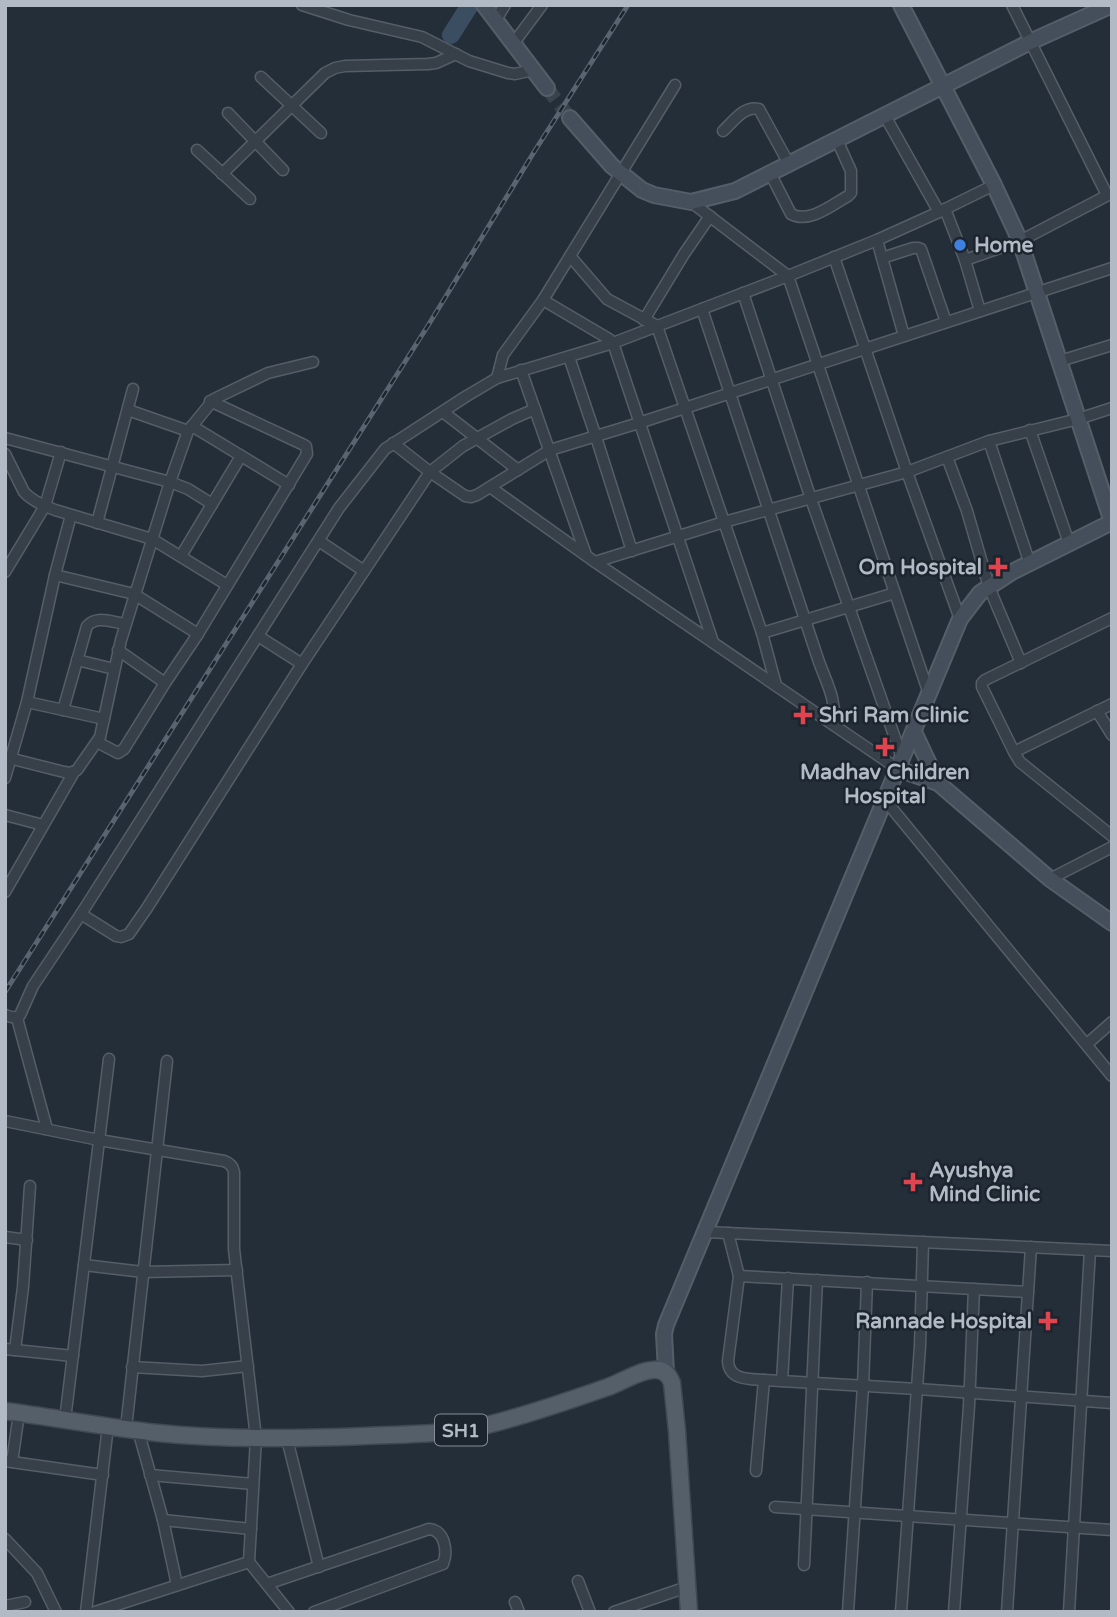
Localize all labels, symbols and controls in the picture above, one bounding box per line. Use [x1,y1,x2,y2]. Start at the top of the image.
place label: Home [974,233,1034,258]
marker: Home [952,237,968,253]
place label: Om Hospital [858,555,982,580]
marker: Om Hospital [988,557,1008,577]
place label: Shri Ram Clinic [819,703,969,728]
marker: Shri Ram Clinic [793,705,813,725]
marker: Madhav Children Hospital [875,737,895,757]
place label: Madhav Children Hospital [800,760,970,809]
place label: Ayushya Mind Clinic [929,1158,1040,1207]
marker: Ayushya Mind Clinic [903,1172,923,1192]
place label: Rannade Hospital [855,1309,1032,1334]
marker: Rannade Hospital [1038,1311,1058,1331]
road number: SH1 [435,1414,487,1446]

